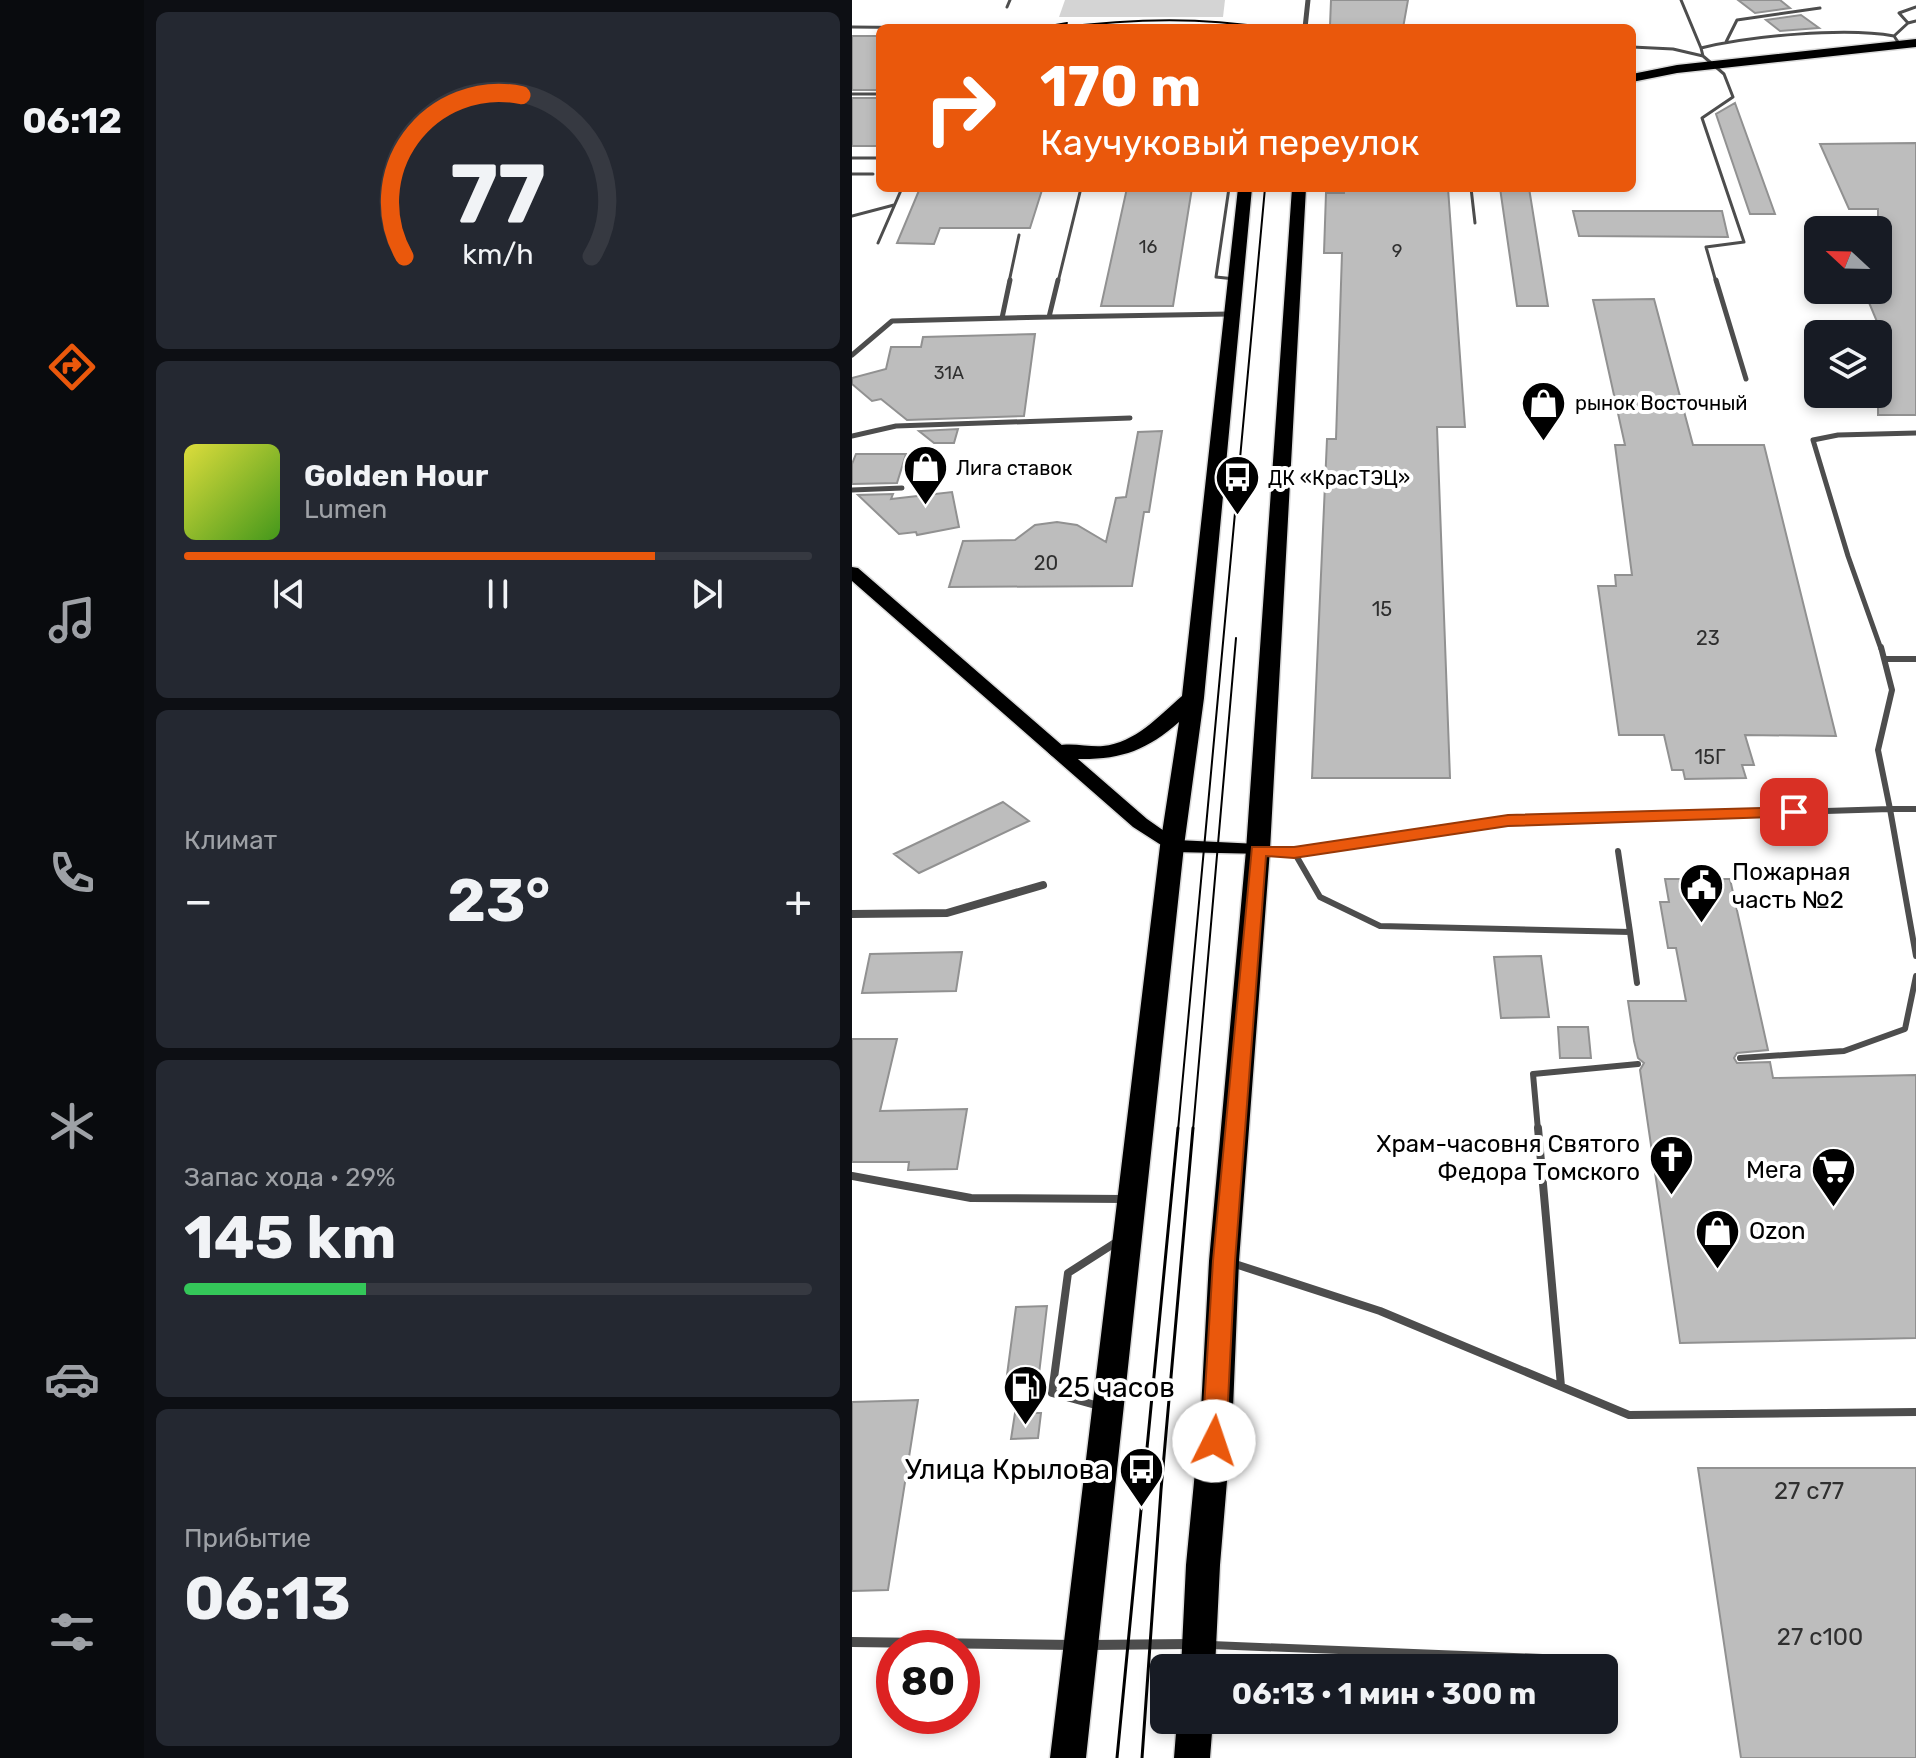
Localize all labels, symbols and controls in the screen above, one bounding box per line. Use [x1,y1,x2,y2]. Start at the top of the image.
text: 170 m [1040,54,1201,120]
icon: right [908,56,1012,160]
text: 06:12 [22,99,122,142]
text: Каучуковый переулок [1040,121,1420,164]
text: 77 [450,144,546,243]
north arrow [1804,216,1892,304]
map controls [1804,216,1892,408]
house number: 16 [1139,236,1157,258]
text: km/h [462,237,534,271]
house number: 9 [1392,240,1402,262]
button: layers [1804,320,1892,408]
icon: directions [44,339,100,395]
house number: 31А [934,362,964,384]
shop icon: рынок Восточный [1520,379,1568,442]
place label: рынок Восточный [1575,391,1747,415]
shop icon: Лига ставок [901,444,949,507]
bus stop icon: ДК «КрасТЭЦ» [1213,454,1261,517]
place label: Лига ставок [956,456,1073,480]
text: Golden Hour [304,458,488,494]
place label: ДК «КрасТЭЦ» [1268,466,1410,490]
text: Lumen [304,494,387,525]
house number: 20 [1034,551,1058,575]
icon: previous [267,572,311,616]
icon: pause [476,572,520,616]
icon: next [685,572,729,616]
icon: music [44,592,100,648]
house number: 15 [1372,597,1392,621]
house number: 23 [1696,626,1720,650]
house number: 15Г [1695,745,1726,769]
pin [1760,778,1828,846]
icon: arrive [1772,790,1816,834]
text: Климат [184,825,277,856]
icon: phone [44,845,100,901]
place label: Пожарная часть №2 [1732,858,1851,914]
public building icon: Пожарная часть №2 [1677,862,1725,925]
text: 23° [447,865,550,936]
text: − [184,875,213,927]
text: + [785,875,812,927]
icon: climate [44,1098,100,1154]
place label: Храм-часовня Святого Федора Томского [1376,1130,1640,1186]
church icon: Храм-часовня Святого Федора Томского [1647,1134,1695,1197]
supermarket icon: Мега [1809,1146,1857,1209]
place label: Мега [1746,1156,1802,1184]
text: Запас хода · 29% [184,1162,396,1193]
text: 145 km [184,1202,396,1273]
shop icon: Ozon [1694,1207,1742,1270]
place label: Ozon [1749,1217,1806,1245]
icon: car [44,1351,100,1407]
fuel station icon: 25 часов [1002,1363,1050,1426]
place label: 25 часов [1057,1371,1175,1404]
position arrow [1172,1399,1256,1483]
bus stop icon: Улица Крылова [1117,1445,1165,1508]
place label: Улица Крылова [905,1453,1110,1486]
house number: 27 с77 [1774,1477,1844,1505]
text: Прибытие [184,1523,311,1554]
text: 06:13 [184,1563,351,1634]
icon: filters [44,1604,100,1660]
house number: 27 с100 [1777,1623,1863,1651]
speed limit sign: 80 [876,1630,980,1734]
text: 06:13 · 1 мин · 300 m [1232,1676,1536,1712]

